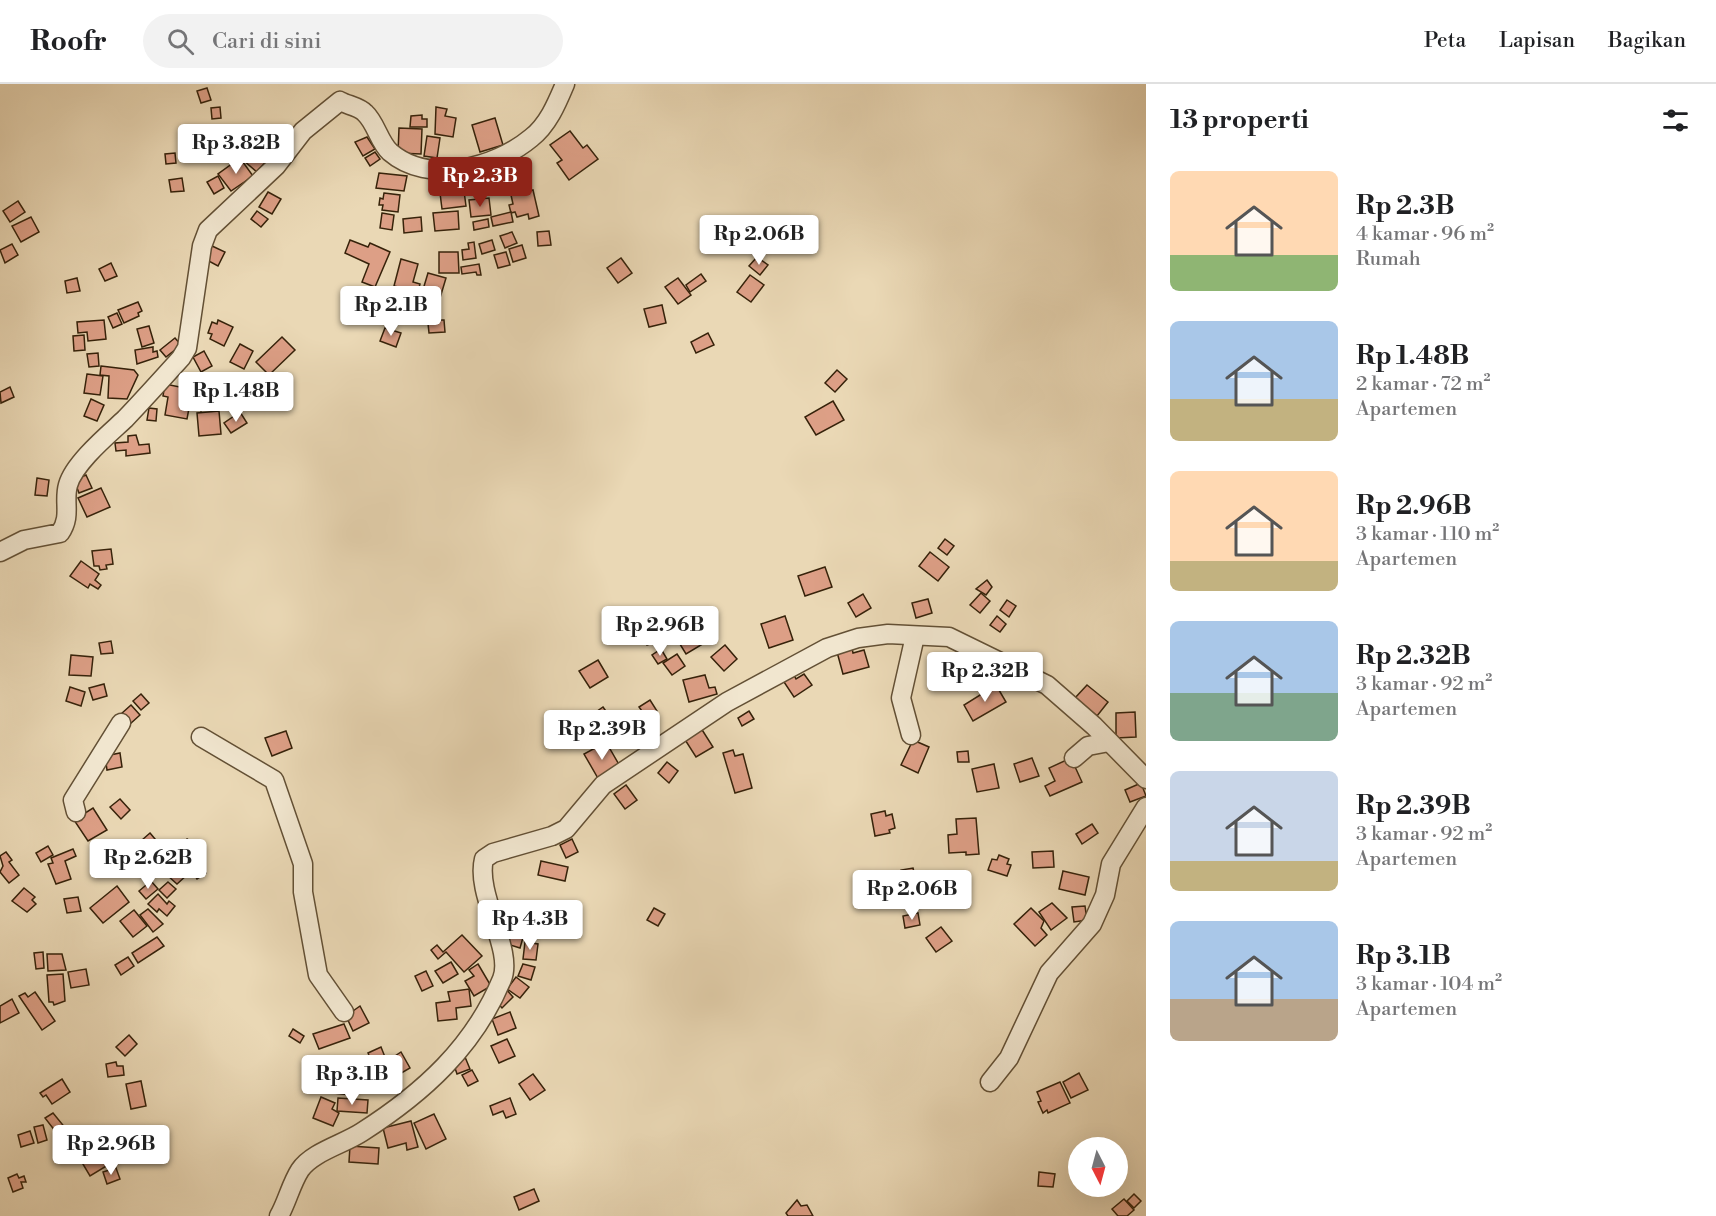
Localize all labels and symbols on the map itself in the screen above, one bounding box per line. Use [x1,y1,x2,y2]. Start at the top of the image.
pin: Rp 3.82B [174,124,298,175]
pin: Rp 2.3B [425,157,535,208]
pin: Rp 2.06B [697,215,821,266]
pin: Rp 2.1B [336,286,446,337]
pin: Rp 1.48B [174,372,298,423]
pin: Rp 2.96B [598,606,722,657]
pin: Rp 2.32B [923,652,1047,703]
pin: Rp 2.39B [540,710,664,761]
pin: Rp 2.62B [86,839,210,890]
pin: Rp 2.06B [850,870,974,921]
pin: Rp 4.3B [475,900,585,951]
pin: Rp 3.1B [297,1055,407,1106]
pin: Rp 2.96B [49,1125,173,1176]
north arrow [1068,1137,1128,1197]

